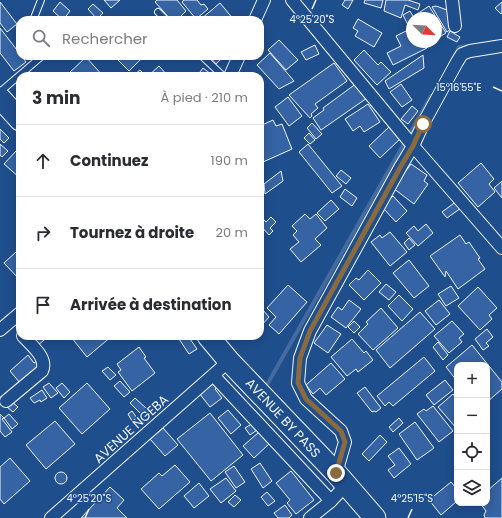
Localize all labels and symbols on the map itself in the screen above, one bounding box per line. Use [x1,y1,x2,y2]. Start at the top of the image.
text: 4°25'20"S [290,12,335,27]
north arrow [406,12,442,48]
text: 15°16'55"E [436,80,482,95]
route start [414,115,432,133]
street label: AVENUE BY PASS [241,374,325,462]
street label: AVENUE NGEBA [89,390,173,468]
route end [327,464,345,482]
text: 4°25'20"S [67,491,112,506]
text: 4°25'15"S [391,491,433,506]

